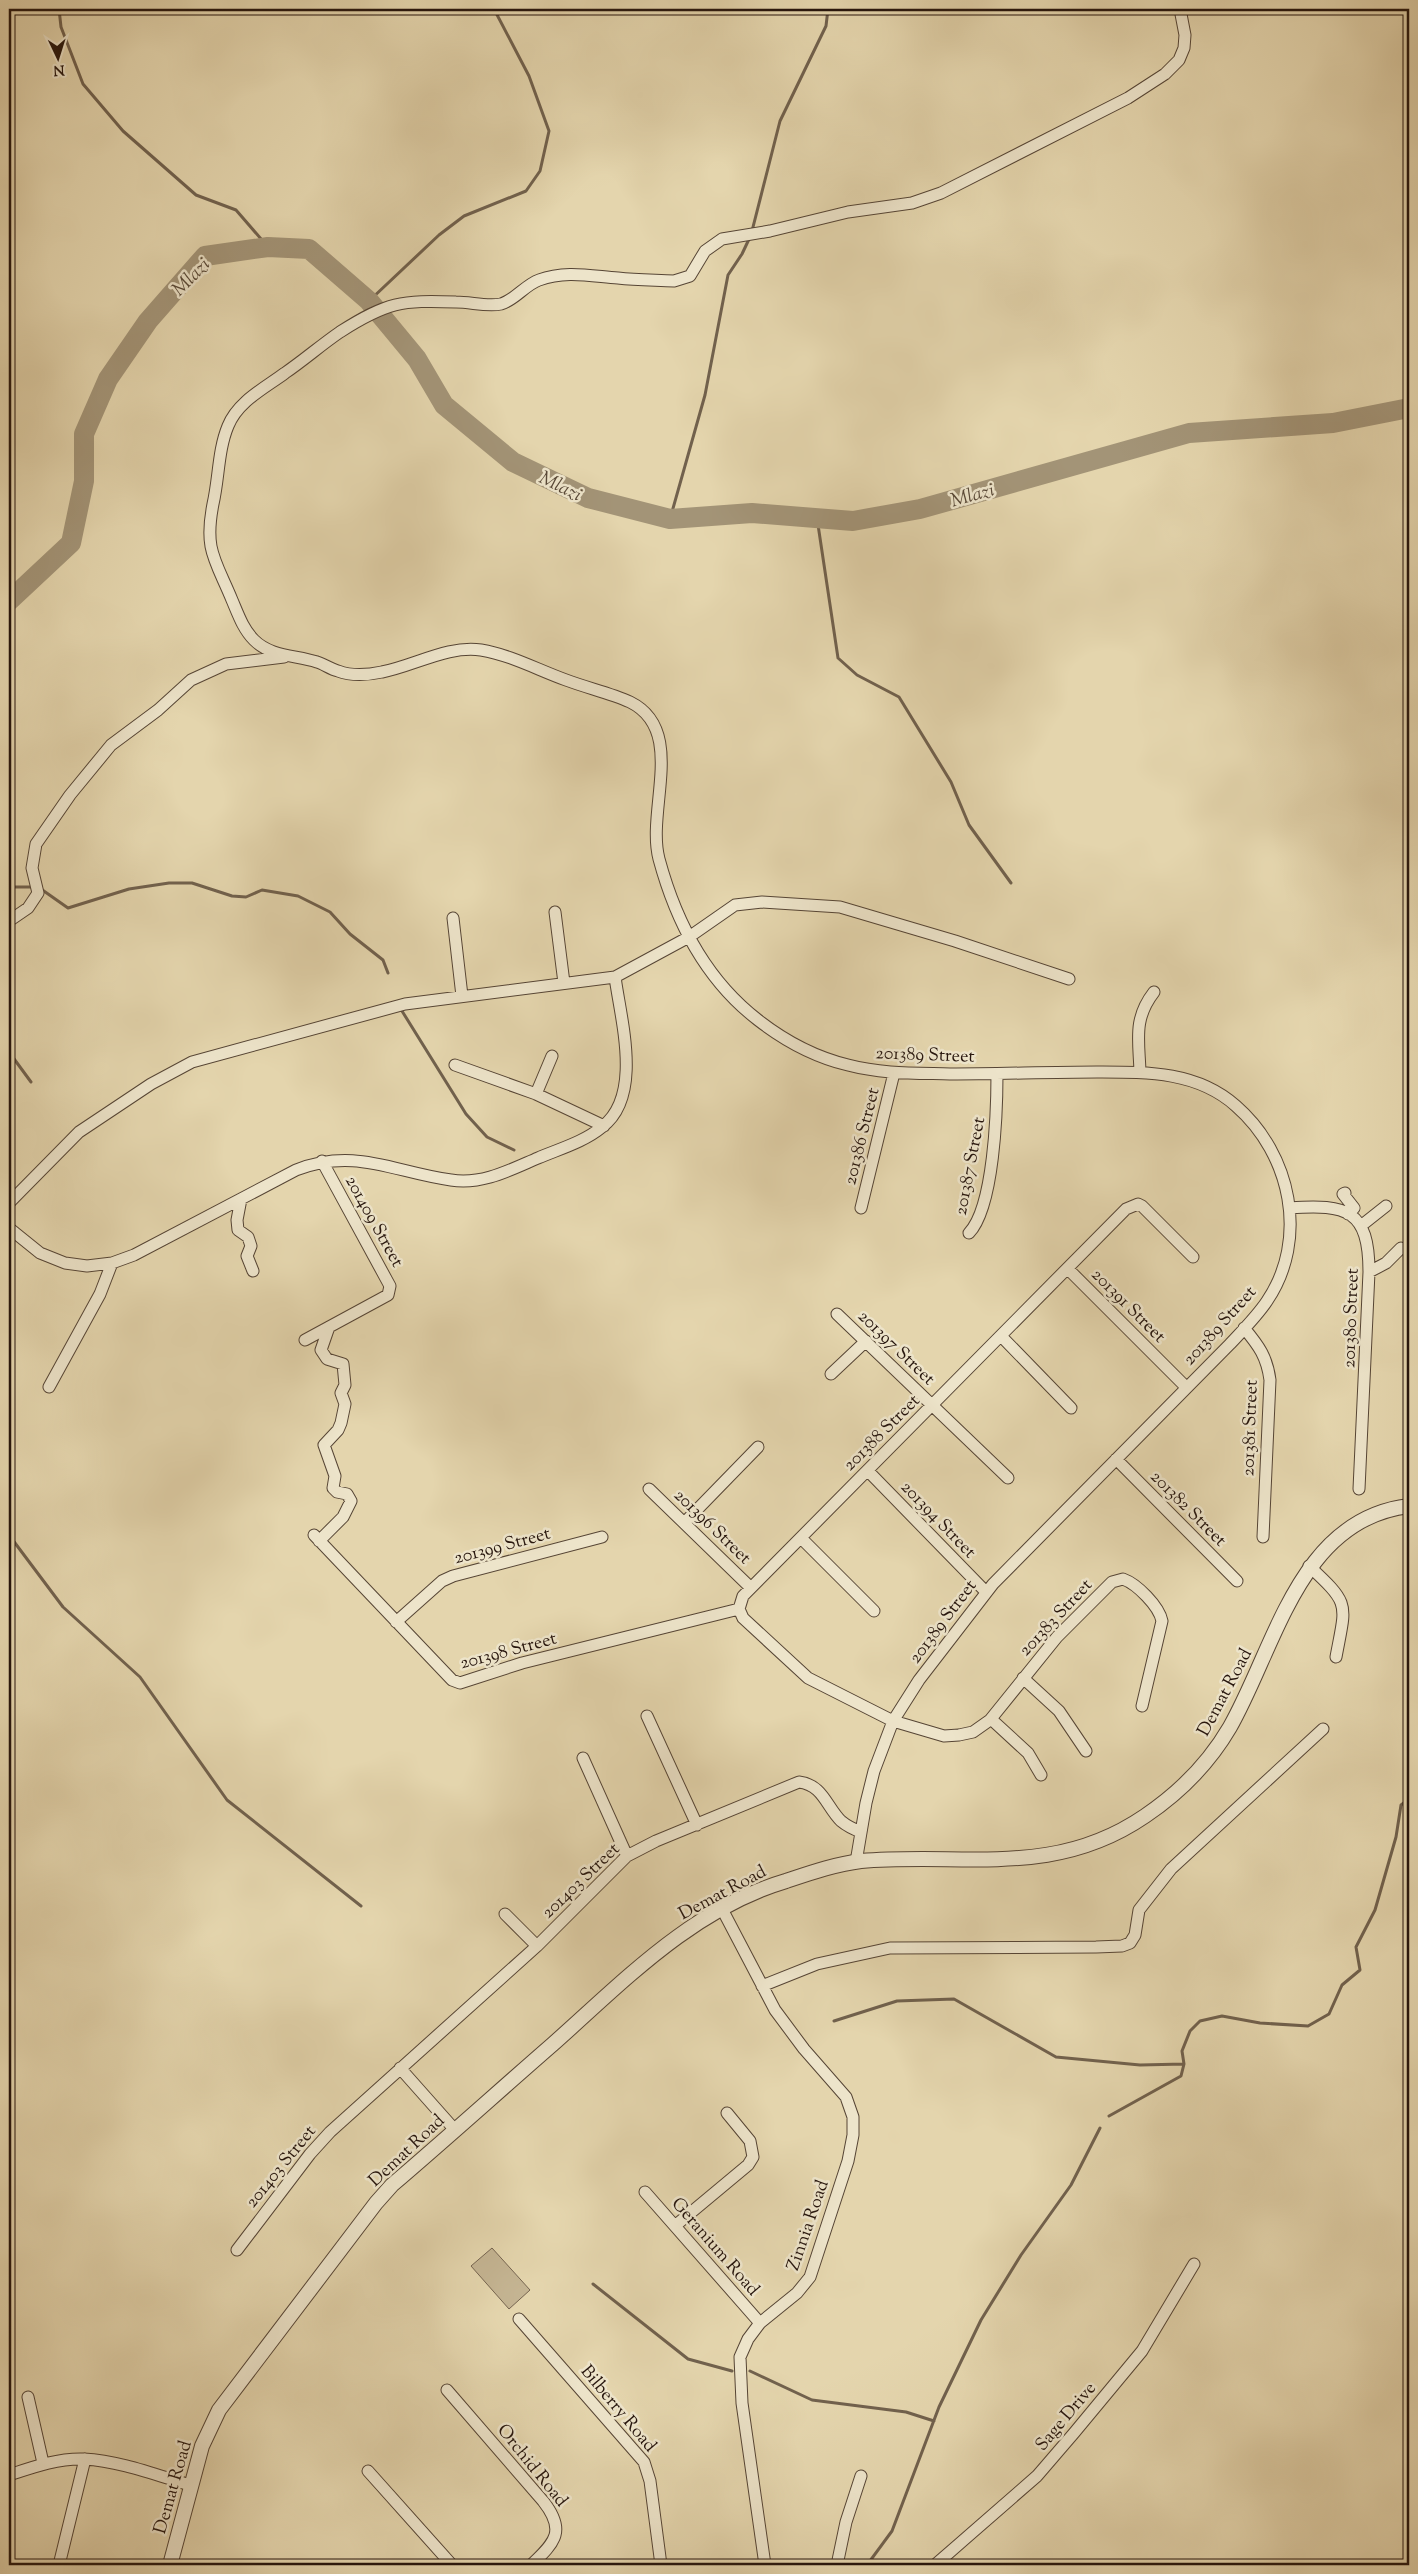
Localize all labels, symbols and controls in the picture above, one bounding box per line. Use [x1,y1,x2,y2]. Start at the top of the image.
north arrow [32,32,82,82]
text: N [52,59,65,79]
water label: Mlazi [166,252,217,303]
water label: Mlazi [534,465,586,509]
water label: Mlazi [948,477,998,516]
street label: 201389 Street [875,1041,975,1071]
street label: 201386 Street [838,1085,888,1188]
street label: 201387 Street [949,1115,993,1218]
street label: 201409 Street [337,1171,409,1273]
street label: 201391 Street [1084,1263,1171,1350]
street label: 201380 Street [1337,1268,1367,1368]
street label: 201389 Street [1178,1281,1263,1372]
street label: 201397 Street [851,1305,940,1392]
street label: 201381 Street [1236,1379,1266,1477]
street label: 201388 Street [838,1389,927,1478]
street label: 201382 Street [1143,1465,1232,1554]
street label: 201394 Street [894,1476,981,1565]
street label: 201396 Street [667,1484,756,1571]
street label: 201399 Street [451,1522,554,1572]
street label: 201383 Street [1014,1574,1099,1663]
street label: 201389 Street [903,1575,984,1670]
street label: 201398 Street [457,1627,560,1677]
street label: Demat Road [1192,1644,1260,1741]
street label: 201403 Street [536,1837,626,1925]
street label: Demat Road [674,1860,771,1928]
street label: Demat Road [363,2109,451,2194]
street label: 201403 Street [240,2120,323,2214]
street label: Zinnia Road [781,2177,837,2274]
street label: Geranium Road [664,2192,765,2302]
street label: Bilberry Road [573,2360,662,2458]
street label: Sage Drive [1030,2377,1103,2457]
street label: Orchid Road [490,2419,573,2513]
street label: Demat Road [148,2438,200,2537]

